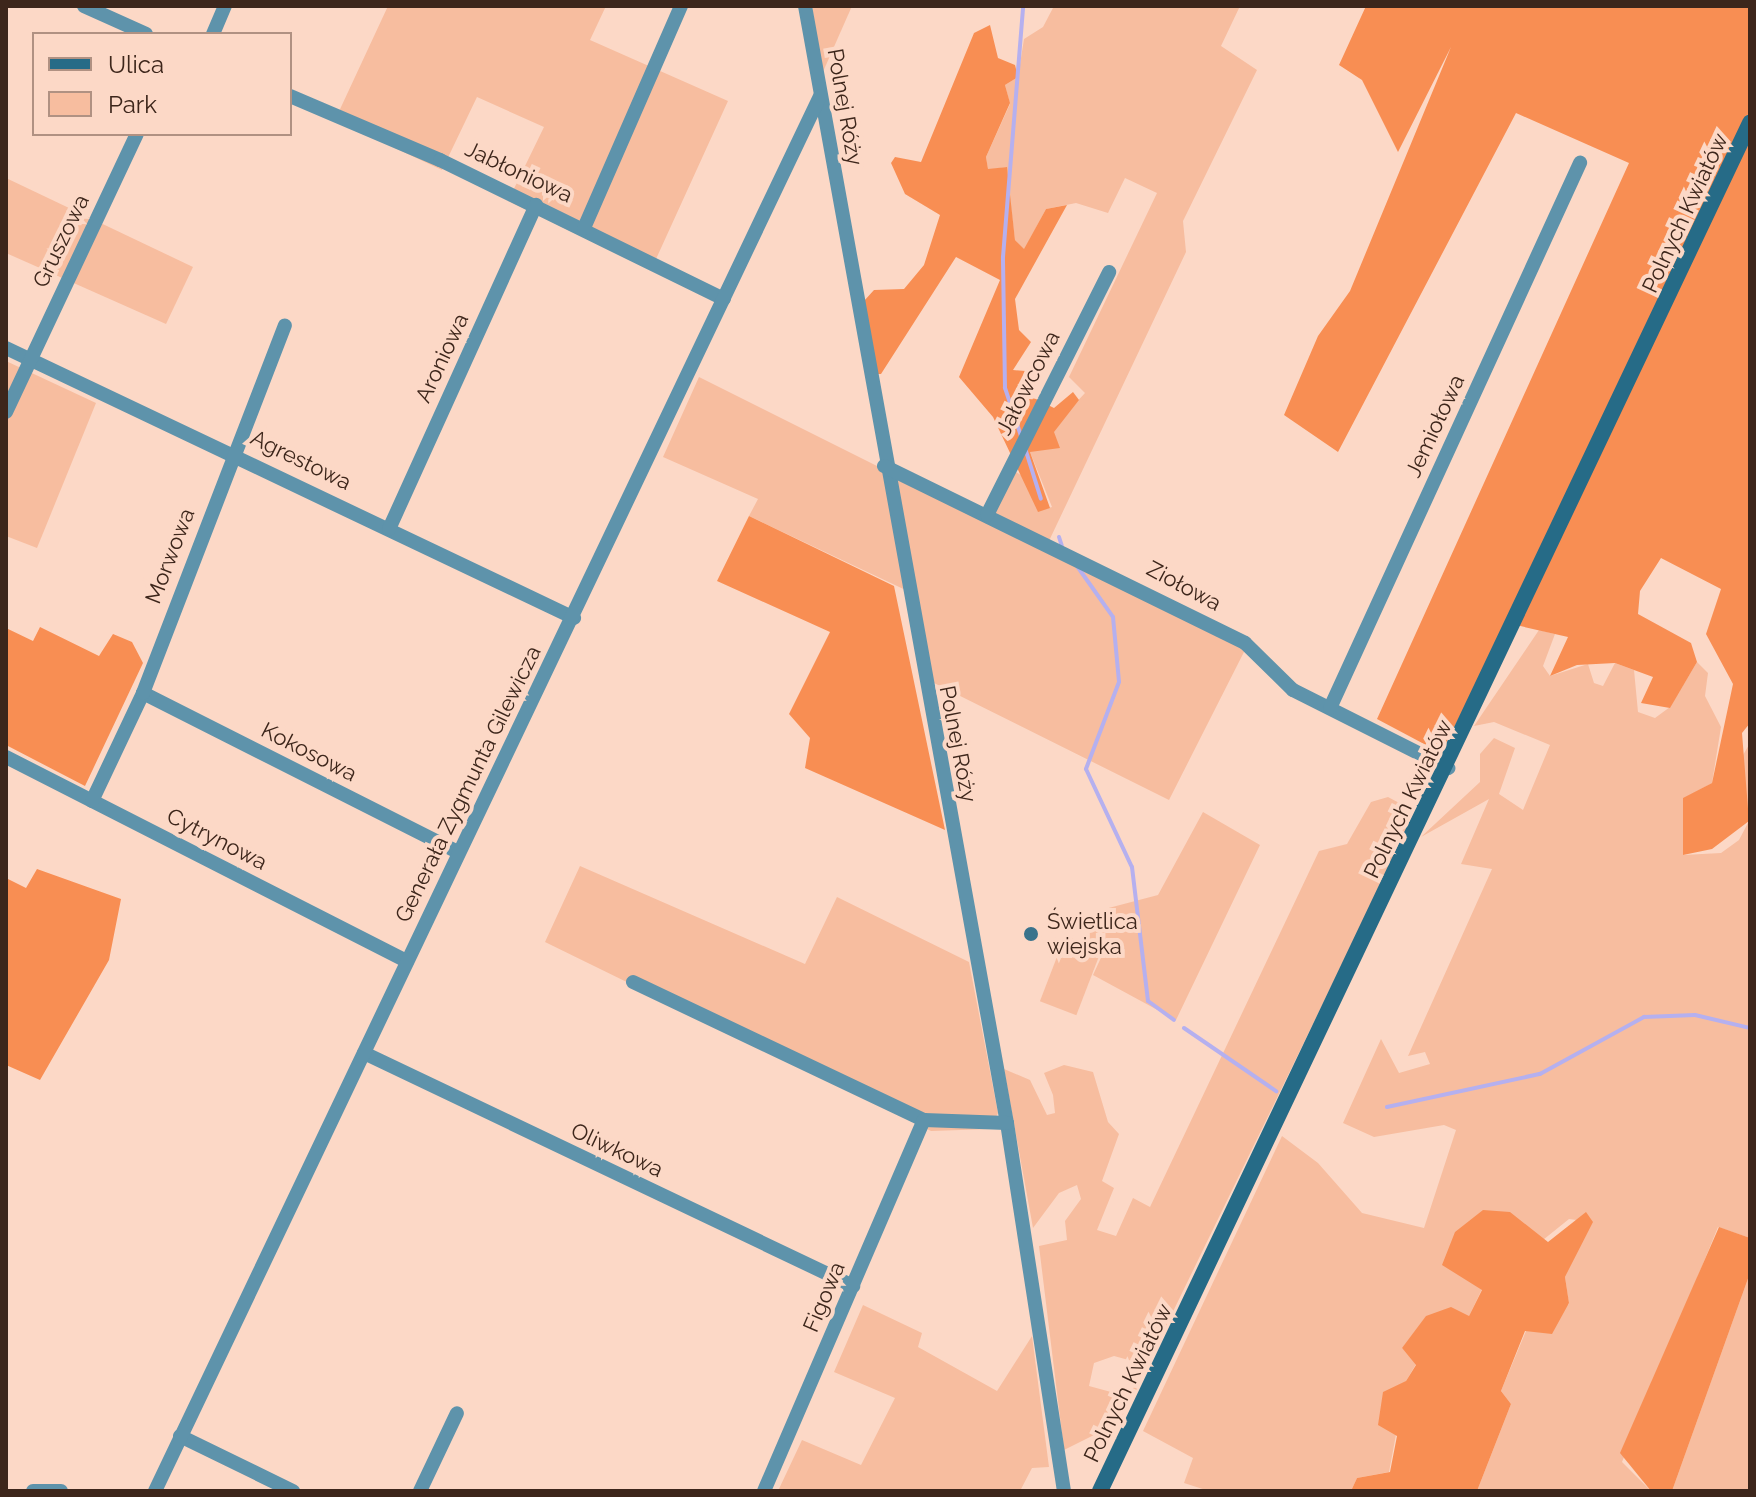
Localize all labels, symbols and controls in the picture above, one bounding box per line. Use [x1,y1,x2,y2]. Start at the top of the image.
legend [32,32,292,136]
street label: Polnej Róży [822,46,868,168]
text: Ulica [108,50,164,79]
text: Park [108,90,157,119]
street label: Polnych Kwiatów [1637,129,1733,297]
street label: Jabłoniowa [461,136,577,208]
street label: Gruszowa [27,190,95,292]
street label: Aroniowa [410,309,474,407]
street label: Jałowcowa [991,327,1065,439]
street label: Jemiołowa [1400,371,1470,481]
street label: Agrestowa [246,424,356,496]
street label: Morwowa [140,505,200,607]
street label: Ziołowa [1142,555,1226,617]
street label: Generała Zygmunta Gilewicza [389,641,547,927]
street label: Polnej Róży [934,683,982,805]
street label: Polnych Kwiatów [1358,716,1458,882]
street label: Kokosowa [257,717,361,787]
street label: Cytrynowa [162,802,272,876]
place label: Świetlica wiejska [1047,908,1138,960]
marker: Świetlica wiejska [1022,925,1040,943]
street label: Oliwkowa [567,1117,667,1183]
street label: Figowa [797,1258,851,1336]
street label: Polnych Kwiatów [1078,1300,1178,1466]

